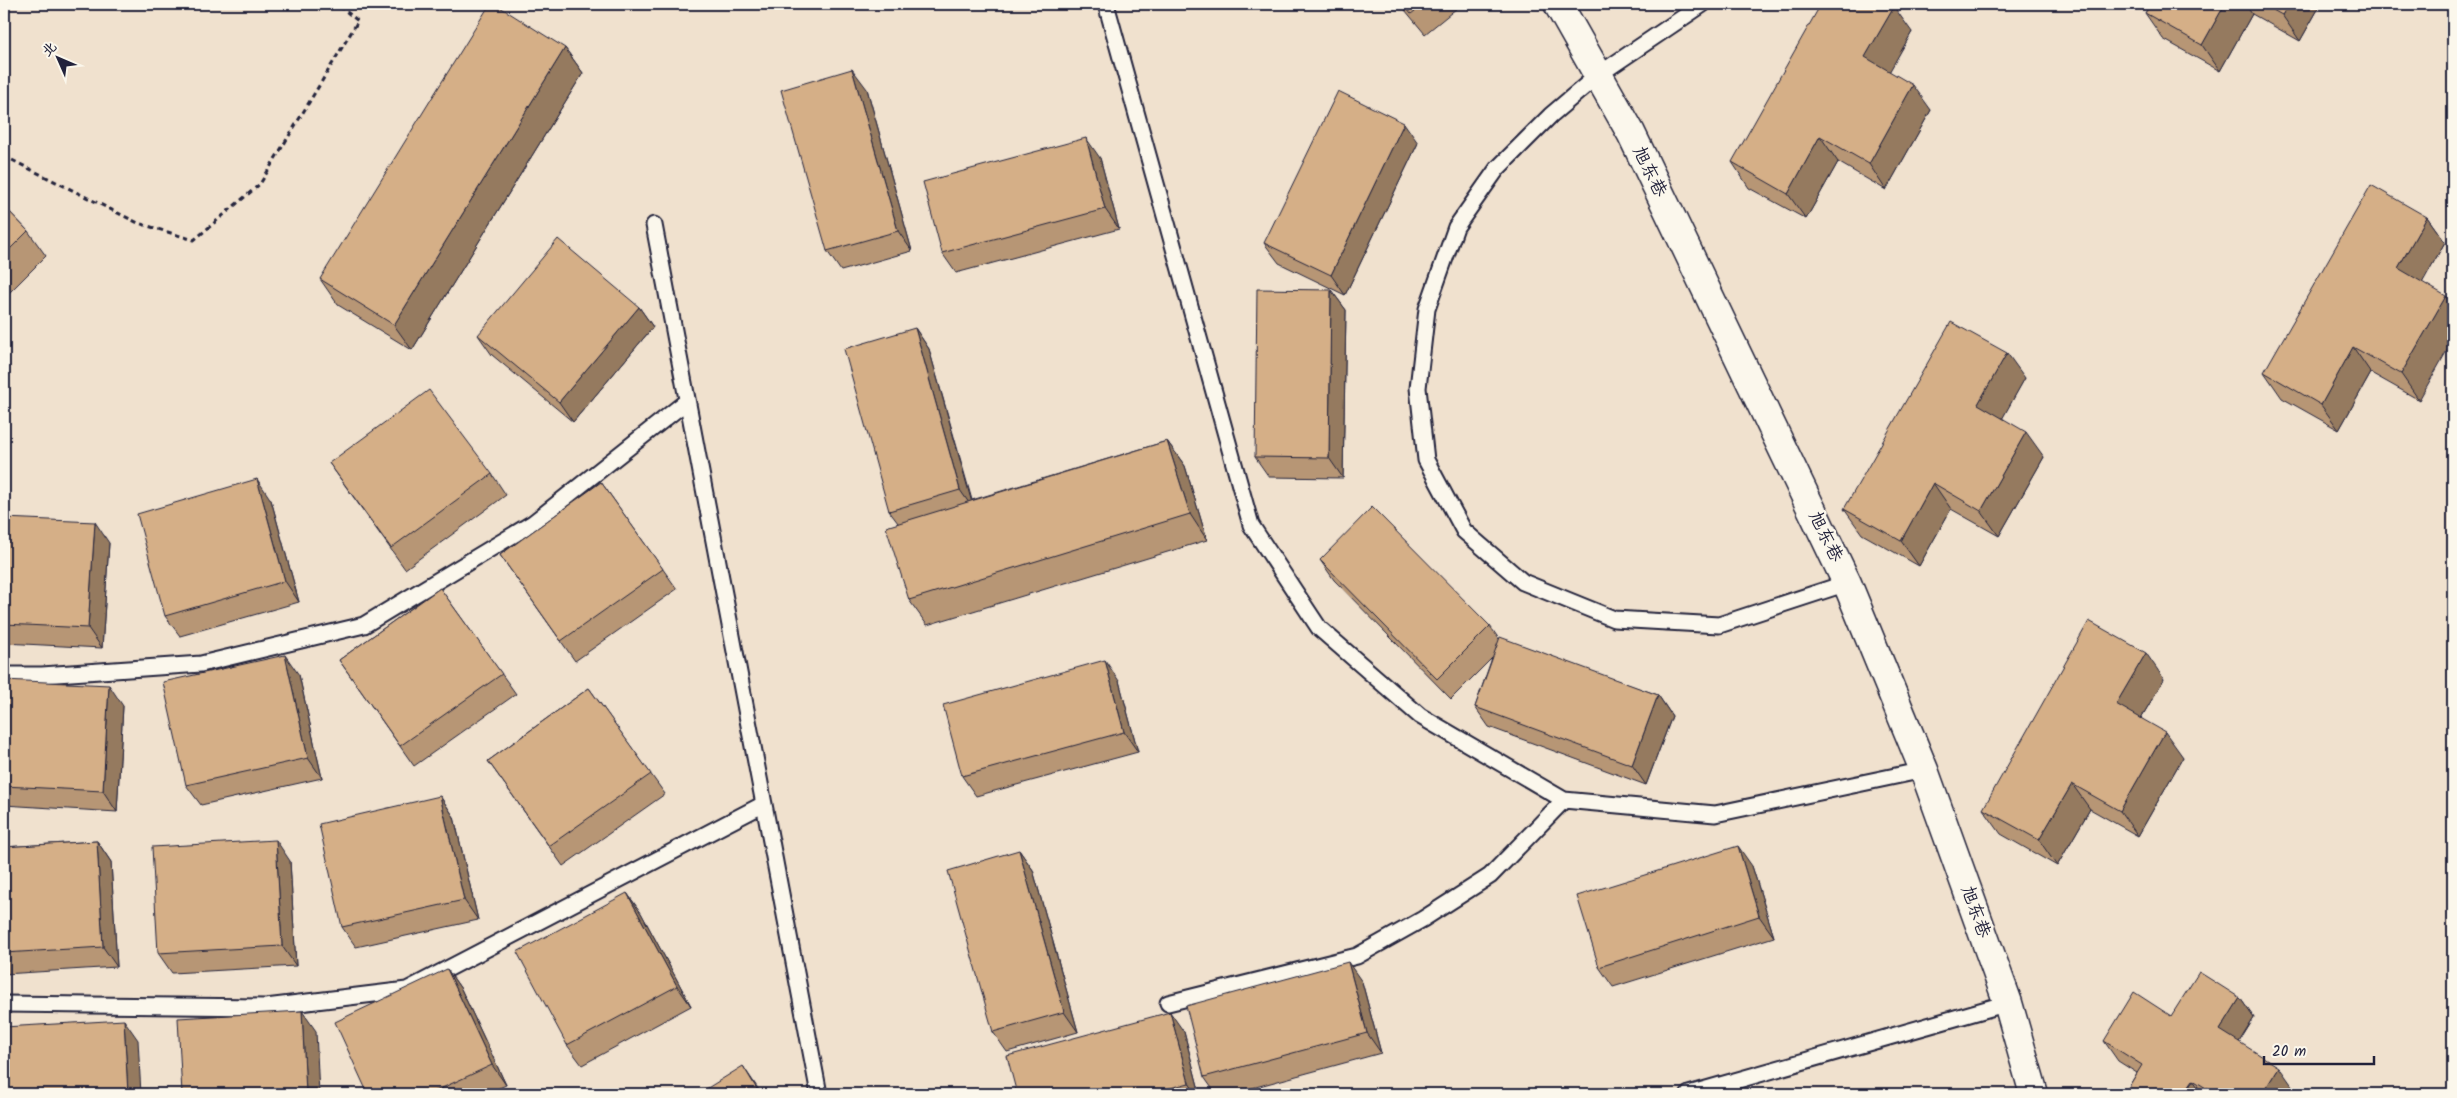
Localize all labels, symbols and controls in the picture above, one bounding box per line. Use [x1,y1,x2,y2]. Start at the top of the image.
north arrow [32,32,82,82]
text: 北 [37,37,62,62]
street label: 旭东巷 [1624,141,1674,203]
street label: 旭东巷 [1800,506,1850,568]
street label: 旭东巷 [1952,882,1998,942]
scale bar [2264,1033,2374,1065]
text: 20 m [2272,1040,2306,1064]

